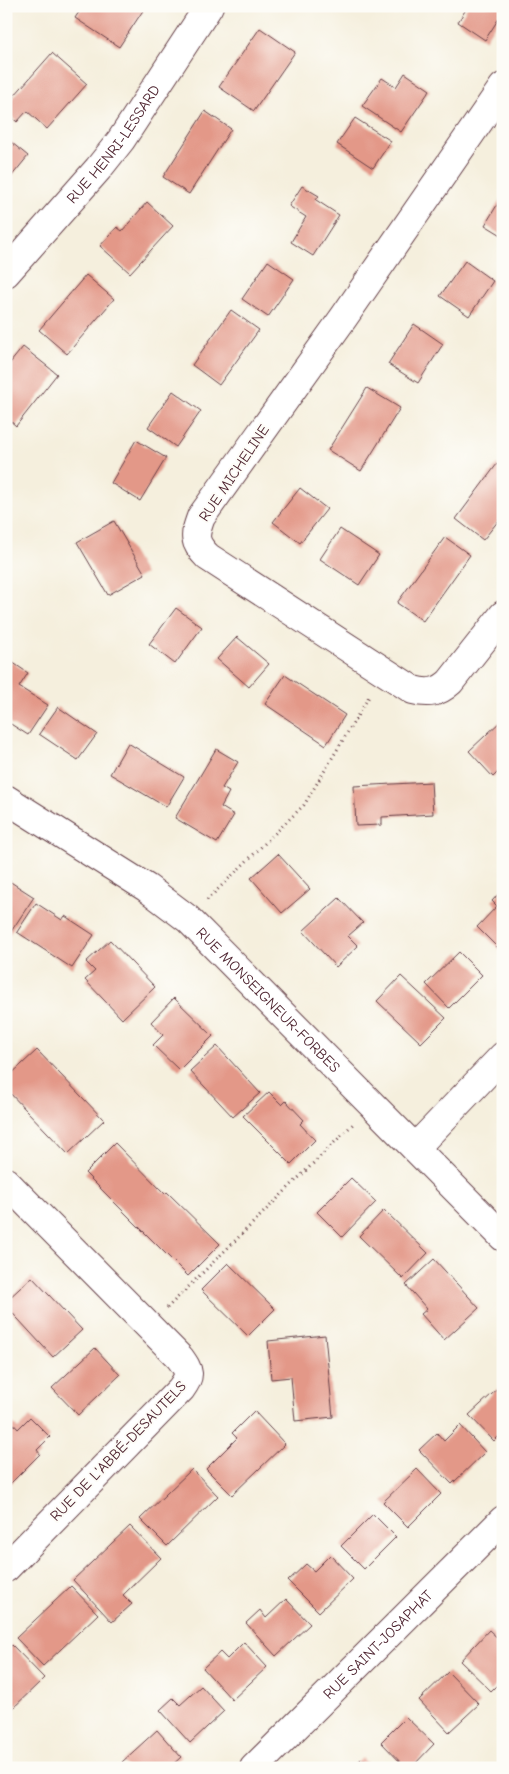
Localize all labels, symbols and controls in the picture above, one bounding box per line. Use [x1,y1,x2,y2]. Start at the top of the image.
street label: RUE HENRI-LESSARD [63,81,164,207]
street label: RUE MICHELINE [195,421,273,525]
street label: RUE MONSEIGNEUR-FORBES [192,924,344,1076]
street label: RUE DE L'ABBÉ-DESAUTELS [45,1376,190,1525]
street label: RUE SAINT-JOSAPHAT [319,1586,437,1703]

